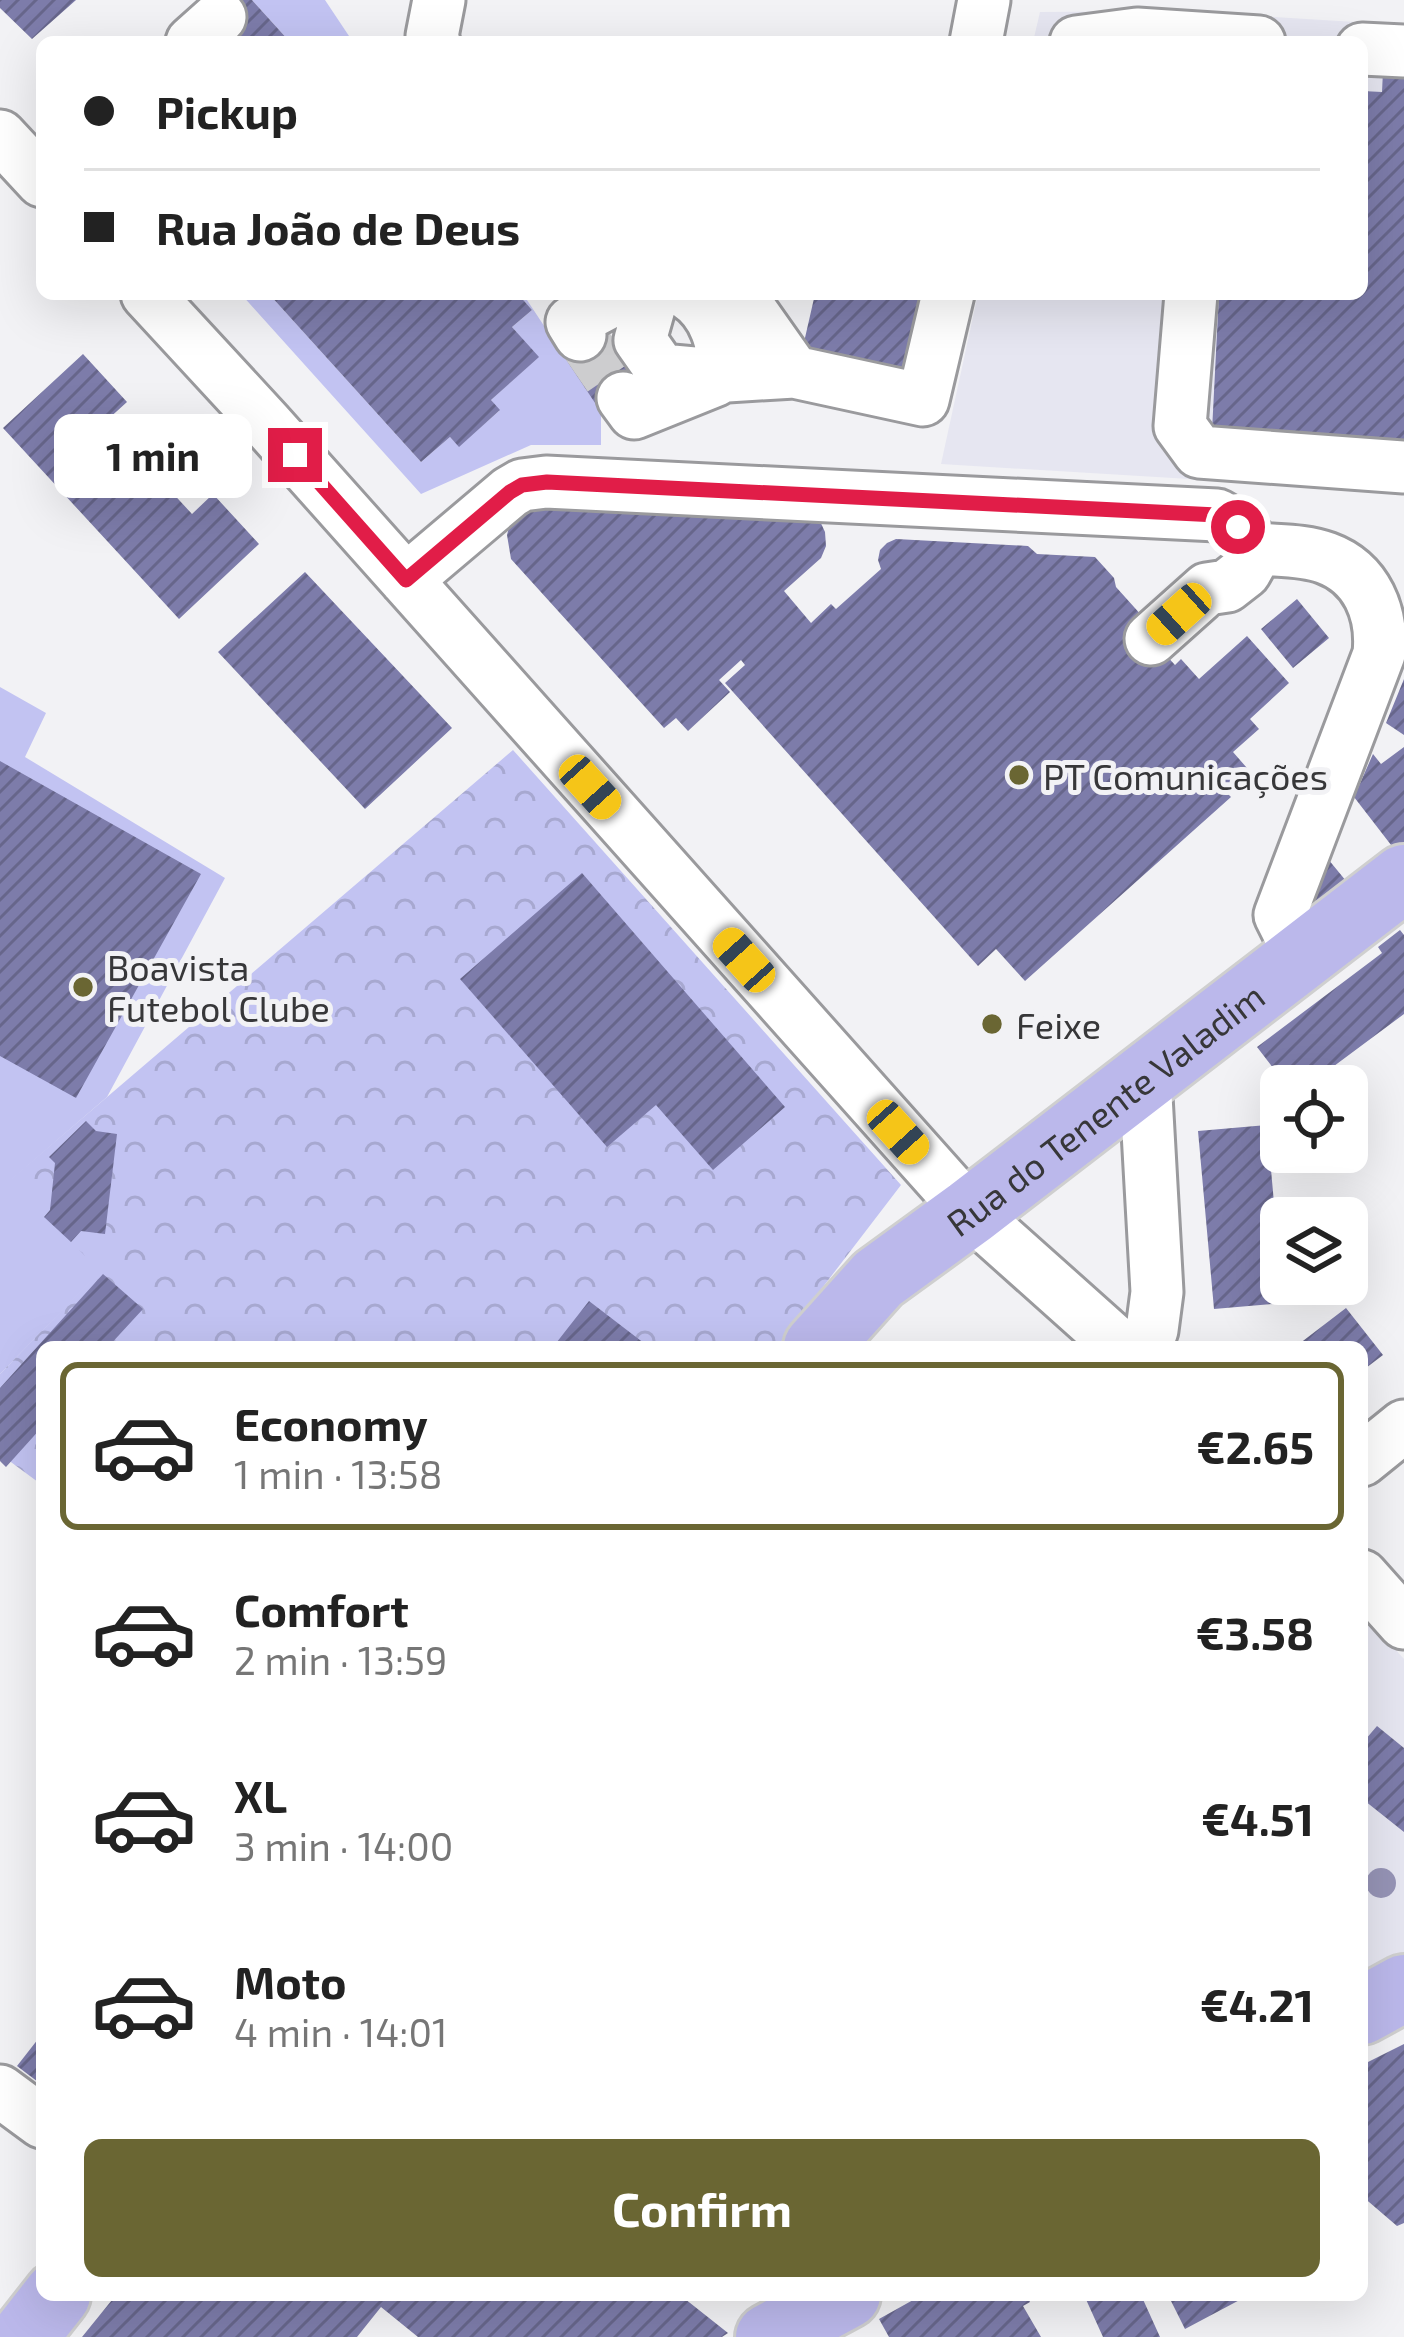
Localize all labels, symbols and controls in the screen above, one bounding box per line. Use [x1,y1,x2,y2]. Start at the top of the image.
text: Pickup [156,84,298,138]
text: Rua João de Deus [156,200,520,254]
callout: 1 min [55,413,253,497]
route end [268,428,322,482]
text: 1 min [106,432,200,479]
route start [1211,500,1265,554]
car [1140,577,1218,651]
car [553,748,627,826]
place label: PT Comunicações [1043,754,1328,799]
marker: PT Comunicações [1006,762,1032,788]
car [707,921,781,999]
place label: Boavista Futebol Clube [107,945,330,1029]
street label: Rua do Tenente Valadim [937,973,1272,1244]
marker: Boavista Futebol Clube [70,974,96,1000]
place label: Feixe [1016,1003,1101,1046]
marker: Feixe [979,1011,1005,1037]
map controls [1260,1065,1368,1305]
button: locate [1260,1065,1368,1173]
car [861,1093,935,1171]
button: layers [1260,1197,1368,1305]
icon: car [90,1392,198,1500]
text: Economy [234,1396,428,1450]
text: €2.65 [1197,1419,1314,1473]
text: 1 min · 13:58 [234,1450,442,1497]
icon: car [90,1578,198,1686]
text: Comfort [234,1582,409,1636]
text: €3.58 [1196,1605,1314,1659]
text: 2 min · 13:59 [234,1636,447,1683]
icon: car [90,1764,198,1872]
text: XL [234,1768,287,1822]
text: €4.51 [1201,1791,1314,1845]
text: 3 min · 14:00 [234,1822,453,1869]
icon: car [90,1950,198,2058]
text: Moto [234,1954,347,2008]
text: €4.21 [1200,1977,1314,2031]
text: 4 min · 14:01 [234,2008,448,2055]
button: Confirm [84,2139,1320,2277]

